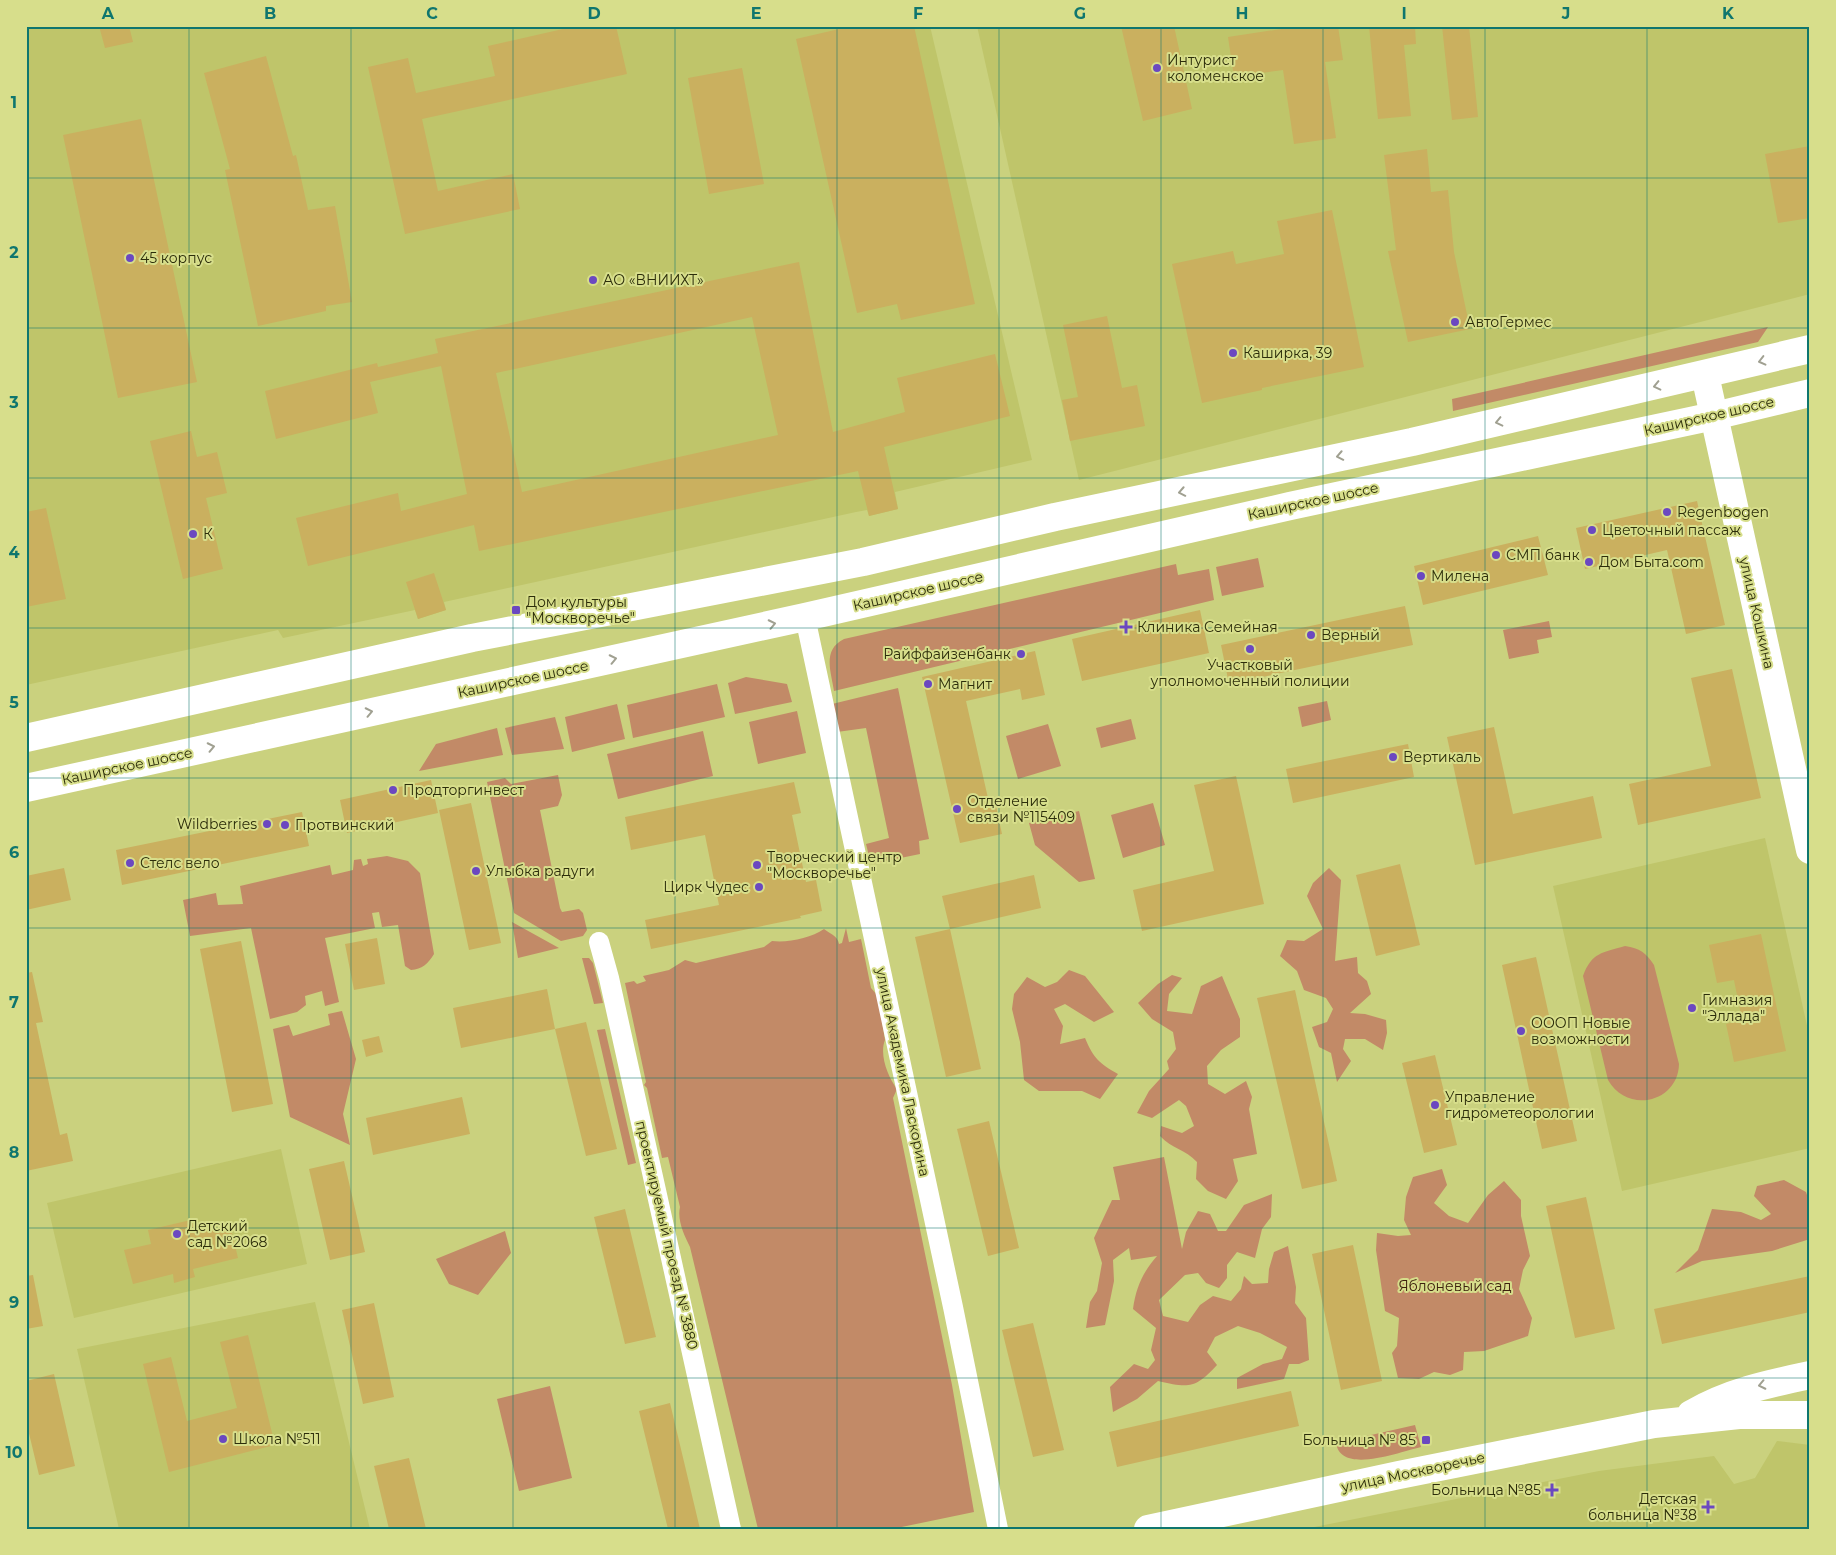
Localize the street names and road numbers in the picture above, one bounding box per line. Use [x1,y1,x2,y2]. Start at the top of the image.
street label: Каширское шоссе [1642,392,1776,440]
street label: Каширское шоссе [1246,478,1380,524]
street label: улица Кошкина [1735,554,1779,671]
street label: Каширское шоссе [851,567,985,615]
street label: Каширское шоссе [456,656,590,702]
street label: Каширское шоссе [60,743,194,789]
street label: улица Академика Ласкорина [872,965,934,1178]
street label: проектируемый проезд № 3880 [632,1119,702,1351]
street label: улица Москворечье [1339,1448,1486,1496]

